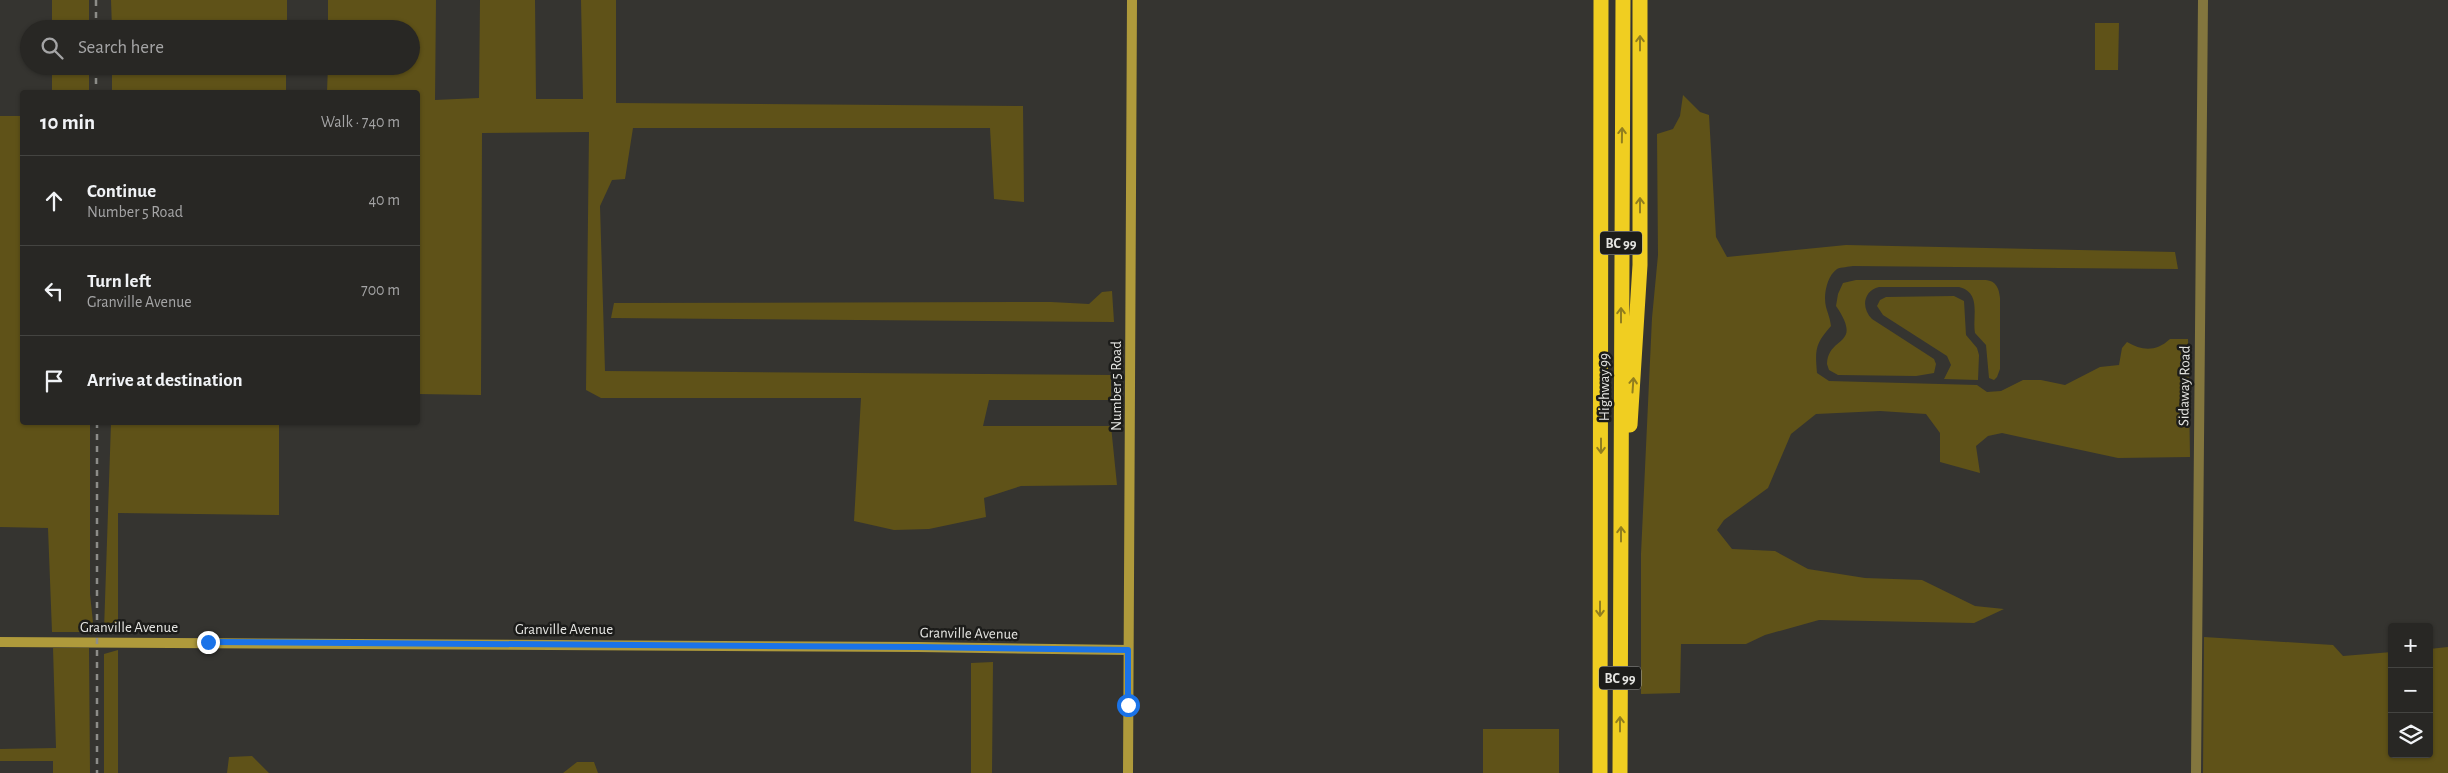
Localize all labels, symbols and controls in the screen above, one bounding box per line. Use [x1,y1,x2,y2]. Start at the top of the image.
search box [20,20,420,75]
icon: search [38,34,66,62]
one-way arrow [1635,35,1645,52]
text: Search here [78,38,164,57]
text: 10 min [40,112,95,133]
text: Walk · 740 m [321,114,400,130]
one-way arrow [1617,127,1627,143]
text: Continue [87,182,156,201]
icon: ahead [40,187,68,215]
text: 40 m [368,192,400,208]
one-way arrow [1635,198,1645,214]
text: Number 5 Road [87,204,183,220]
road number: BC 99 [1600,232,1642,254]
text: Turn left [87,272,151,291]
icon: left [40,277,68,305]
text: 700 m [361,282,400,298]
text: Granville Avenue [87,294,192,310]
one-way arrow [1616,307,1626,323]
street label: Number 5 Road [1109,341,1124,431]
street label: Sidaway Road [2176,345,2193,426]
street label: Highway 99 [1597,353,1612,421]
icon: arrive [40,367,68,395]
text: Arrive at destination [87,371,243,390]
one-way arrow [1629,378,1638,394]
one-way arrow [1596,438,1606,454]
one-way arrow [1616,527,1626,543]
one-way arrow [1595,600,1605,617]
street label: Granville Avenue [80,620,178,635]
street label: Granville Avenue [515,622,613,637]
map controls [2388,623,2433,758]
button: + [2388,623,2433,668]
street label: Granville Avenue [920,625,1018,642]
route end [197,631,220,654]
road number: BC 99 [1599,666,1641,690]
button: − [2388,668,2433,713]
route start [1117,694,1140,717]
button: layers [2388,713,2433,758]
one-way arrow [1615,717,1625,733]

